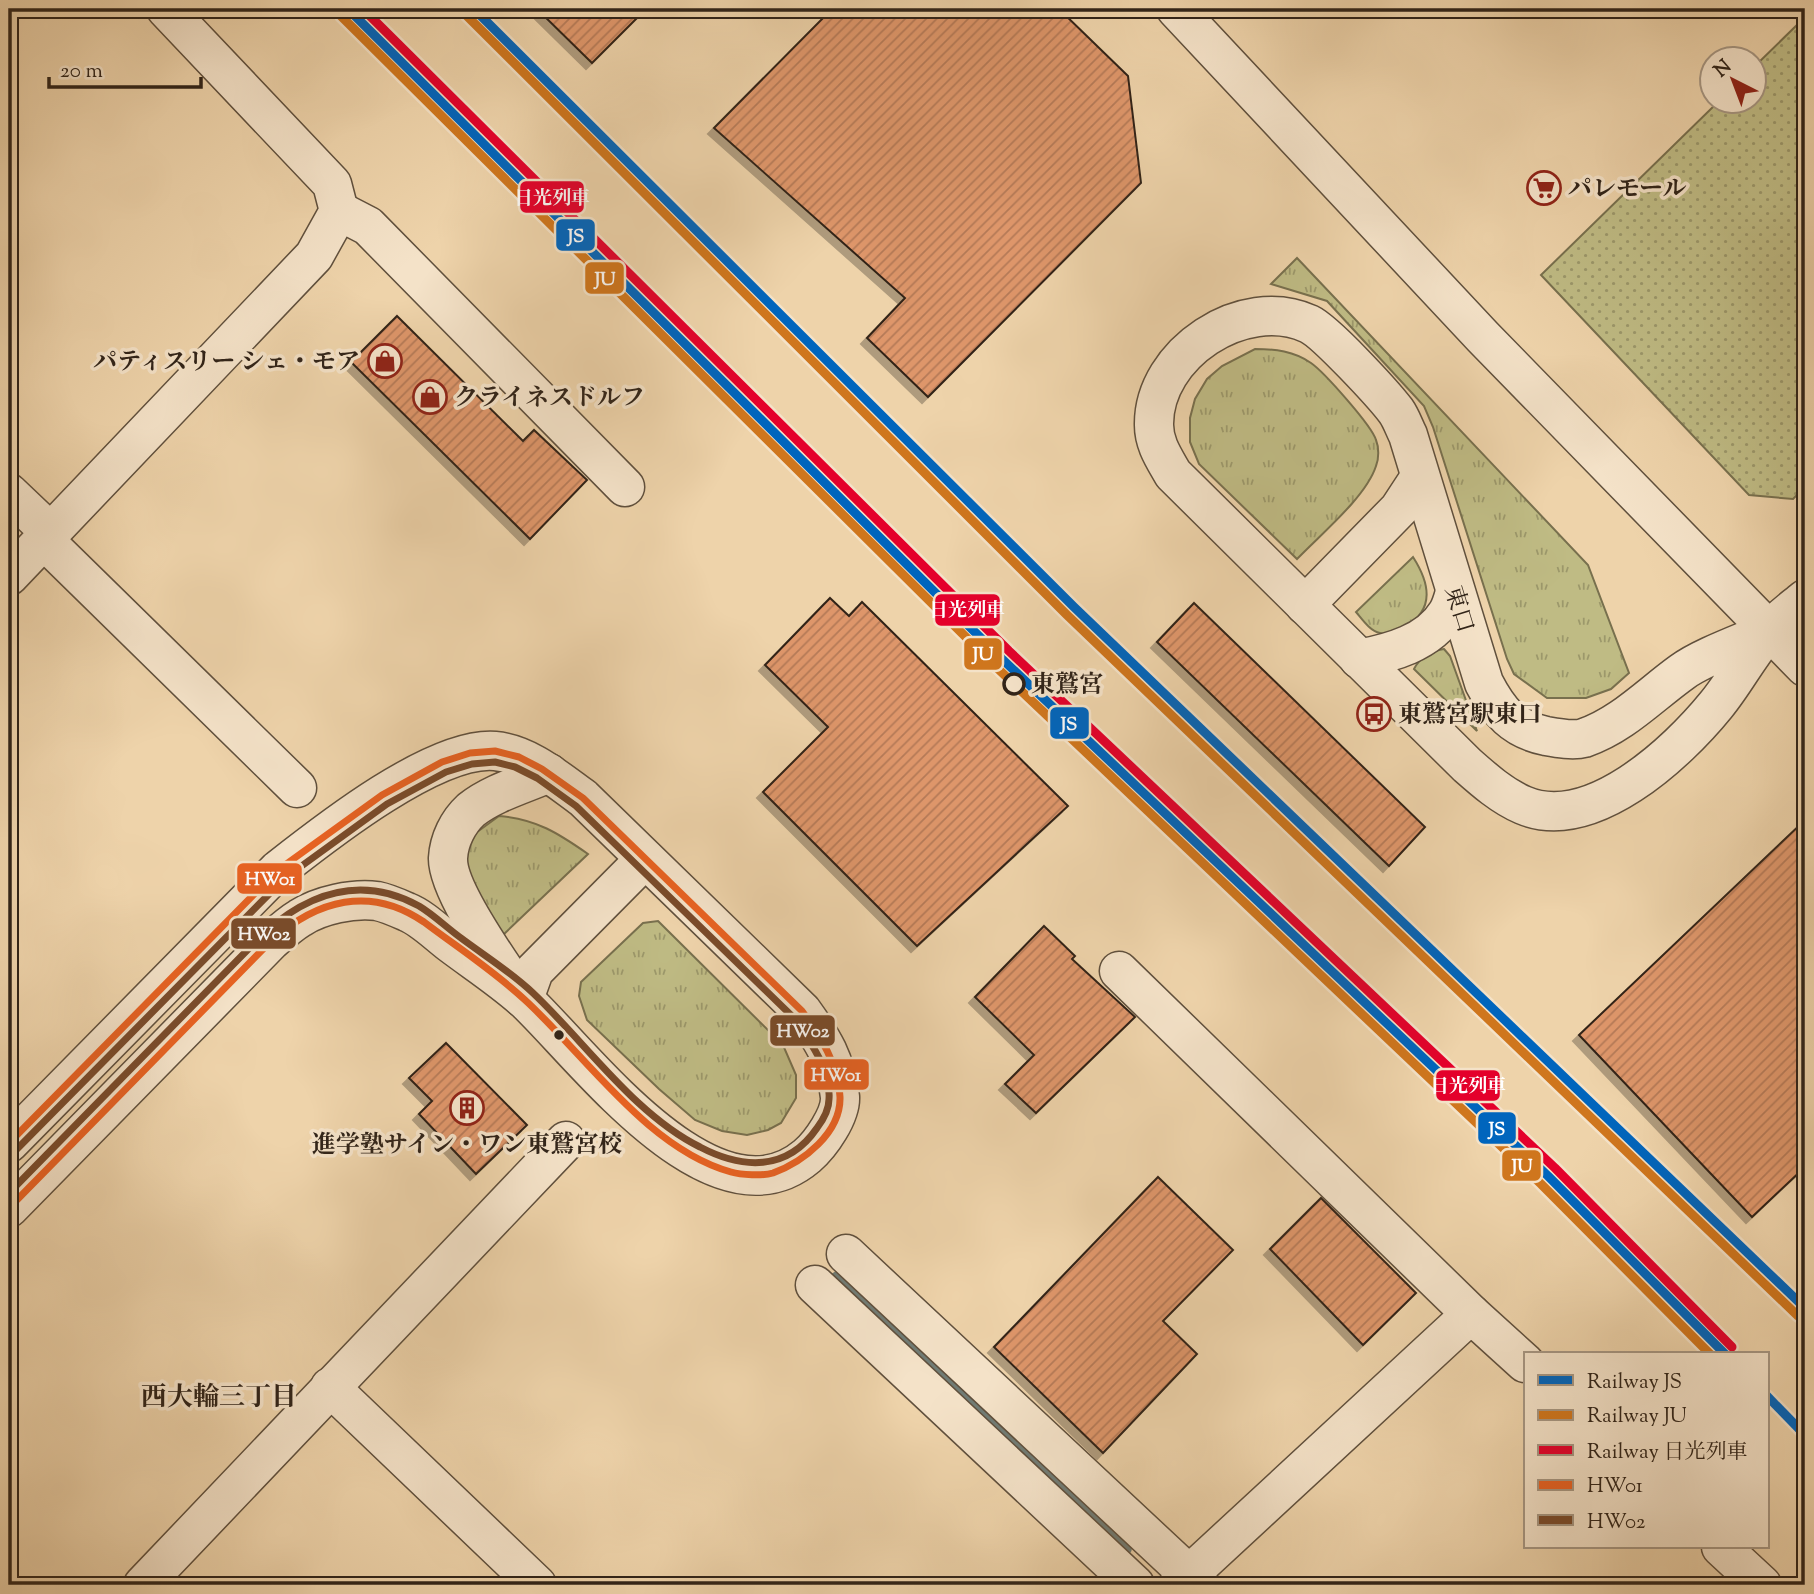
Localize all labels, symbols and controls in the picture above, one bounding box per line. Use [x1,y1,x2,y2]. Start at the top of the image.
scale bar [49,46,201,90]
north arrow [1699,46,1769,116]
text: N [1709,54,1738,84]
text: 20 m [60,57,103,87]
supermarket icon: パレモール [1525,169,1563,207]
place label: パレモール [1568,173,1687,207]
line badge: 日光列車 [519,180,585,214]
text: 日光列車 [514,186,590,213]
line badge: JS [555,218,596,252]
text: JS [566,224,584,251]
line badge: JU [584,261,625,295]
text: JU [593,267,616,294]
shop icon: パティスリー シェ・モア [366,342,404,380]
place label: パティスリー シェ・モア [93,346,360,380]
shop icon: クライネスドルフ [411,378,449,416]
place label: クライネスドルフ [454,382,645,416]
street label: 東口 [1435,582,1481,638]
line badge: 日光列車 [934,593,1001,627]
text: 日光列車 [929,598,1005,625]
line badge: JU [963,637,1003,671]
text: JU [971,642,994,669]
place label: 東鷲宮 [1031,669,1103,703]
marker: 東鷲宮 [1003,673,1025,695]
bus stop icon: 東鷲宮駅東口 [1355,695,1393,733]
place label: 東鷲宮駅東口 [1398,699,1542,733]
line badge: JS [1049,706,1090,740]
text: JS [1059,712,1077,739]
line badge: HW01 [236,862,303,895]
text: HW01 [245,867,296,894]
line badge: HW02 [230,917,297,950]
text: HW02 [237,922,291,949]
line badge: HW02 [769,1014,836,1047]
text: HW02 [776,1019,830,1046]
unlabelled marker [552,1028,566,1042]
line badge: HW01 [803,1058,870,1091]
text: HW01 [811,1063,862,1090]
line badge: 日光列車 [1435,1069,1501,1102]
text: 日光列車 [1430,1074,1506,1101]
building icon: 進学塾サイン・ワン東鷲宮校 [448,1089,486,1127]
line badge: JS [1477,1111,1517,1145]
text: JS [1487,1117,1505,1144]
place label: 進学塾サイン・ワン東鷲宮校 [312,1129,622,1163]
line badge: JU [1501,1149,1542,1182]
text: JU [1510,1154,1533,1181]
legend [1524,1352,1769,1548]
text: Railway JS [1587,1368,1682,1398]
district label: 西大輪三丁目 [141,1380,297,1417]
text: Railway JU [1587,1402,1687,1432]
text: Railway 日光列車 [1587,1438,1747,1468]
text: HW01 [1587,1472,1643,1502]
text: HW02 [1587,1508,1646,1538]

